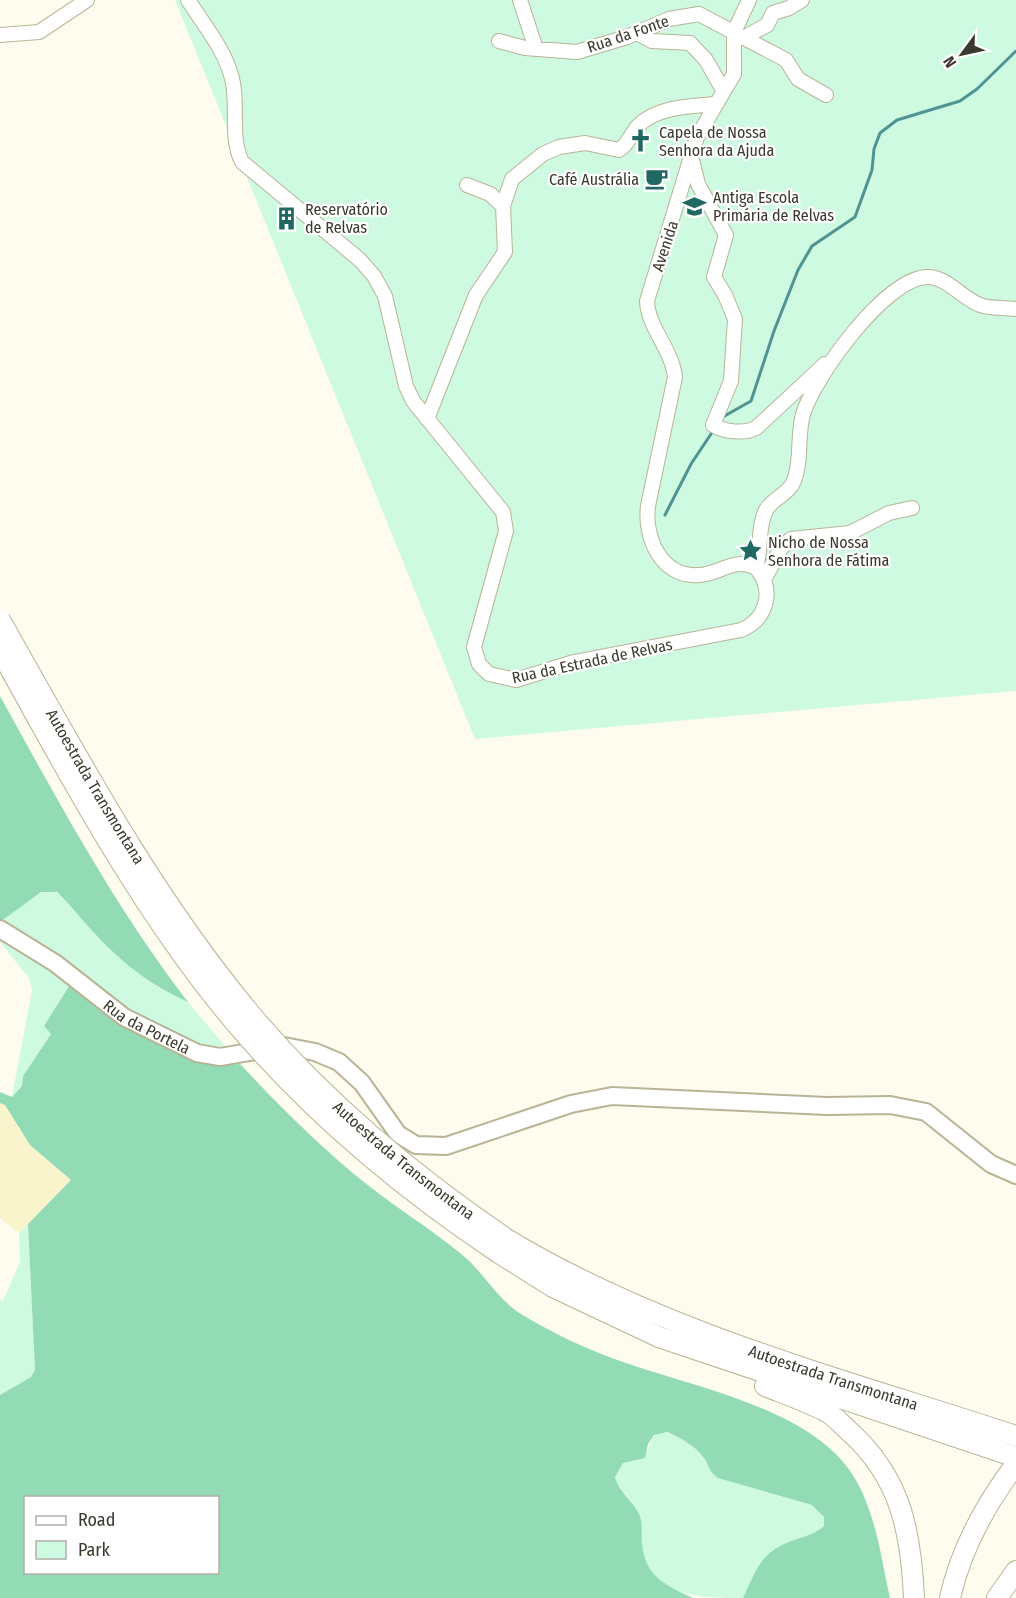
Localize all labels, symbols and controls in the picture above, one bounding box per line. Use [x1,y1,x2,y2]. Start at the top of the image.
street label: Rua da Fonte [585,11,671,57]
north arrow [932,24,992,84]
text: N [939,53,960,71]
place label: Capela de Nossa Senhora da Ajuda [659,123,774,160]
church icon: Capela de Nossa Senhora da Ajuda [628,128,654,154]
cafe icon: Café Austrália [644,166,670,192]
place label: Café Austrália [549,170,639,189]
place label: Antiga Escola Primária de Relvas [713,188,834,225]
school or university icon: Antiga Escola Primária de Relvas [682,193,708,219]
place label: Reservatório de Relvas [305,200,388,237]
building icon: Reservatório de Relvas [274,205,300,231]
street label: Avenida [648,218,682,274]
place label: Nicho de Nossa Senhora de Fátima [768,533,890,570]
place icon: Nicho de Nossa Senhora de Fátima [737,538,763,564]
street label: Rua da Estrada de Relvas [510,635,674,687]
street label: Autoestrada Transmontana [43,706,149,868]
street label: Rua da Portela [100,995,193,1058]
street label: Autoestrada Transmontana [329,1097,479,1223]
street label: Autoestrada Transmontana [746,1341,921,1414]
legend [24,1496,219,1574]
text: Road [78,1509,115,1531]
text: Park [78,1539,111,1561]

